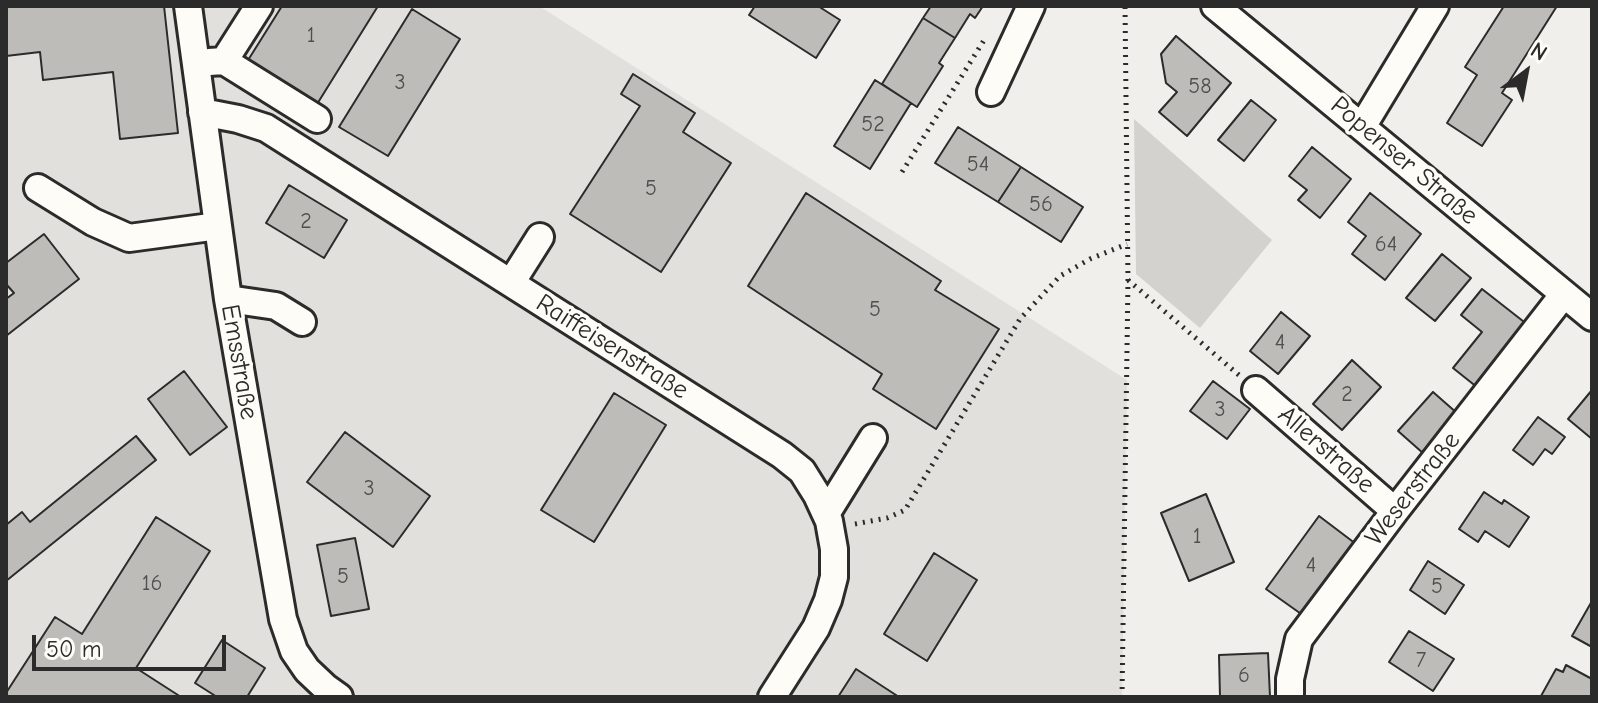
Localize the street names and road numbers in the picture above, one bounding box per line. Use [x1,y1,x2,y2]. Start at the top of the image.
street label: Popenser Straße [1324,90,1484,232]
street label: Raiffeisenstraße [530,288,694,406]
street label: Emsstraße [214,302,264,422]
street label: Allerstraße [1271,400,1381,500]
street label: Weserstraße [1359,426,1467,552]

